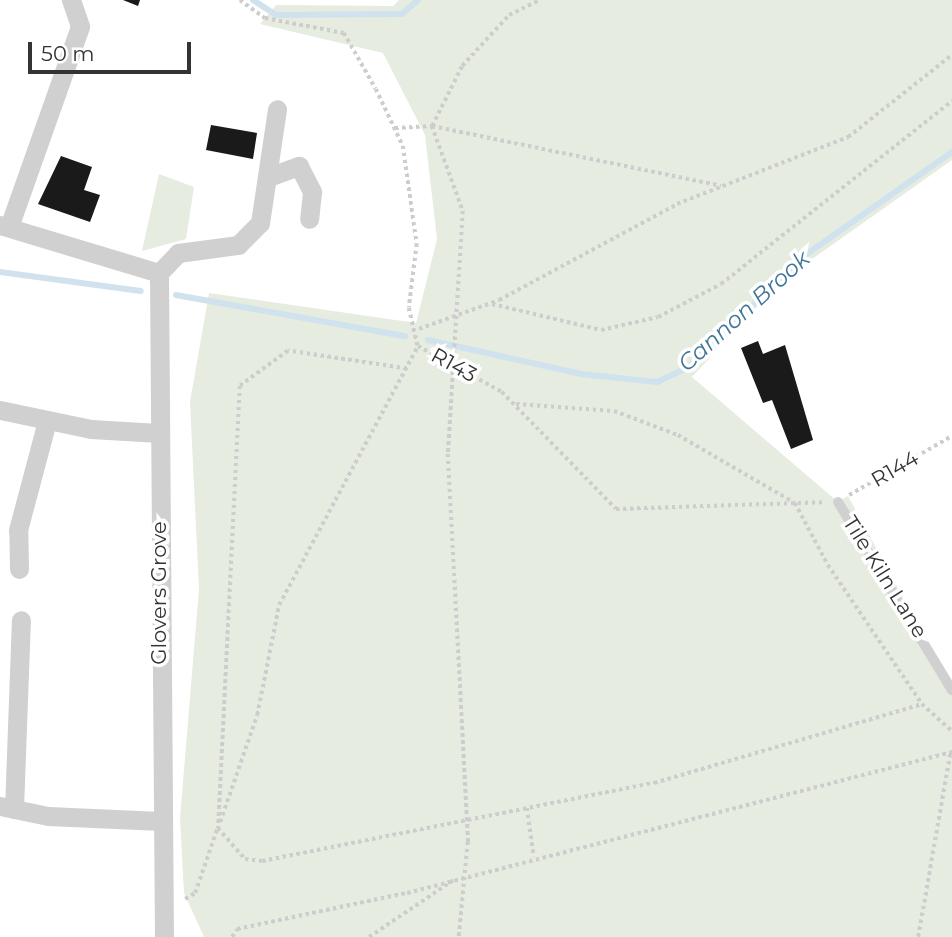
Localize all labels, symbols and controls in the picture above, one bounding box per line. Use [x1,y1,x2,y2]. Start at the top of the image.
scale bar [32,28,194,72]
text: 50 m [41,41,95,66]
water label: Cannon Brook [673,245,815,377]
street label: R143 [427,342,481,388]
street label: R144 [867,445,923,493]
street label: Tile Kiln Lane [837,511,933,643]
street label: Glovers Grove [146,521,172,665]

